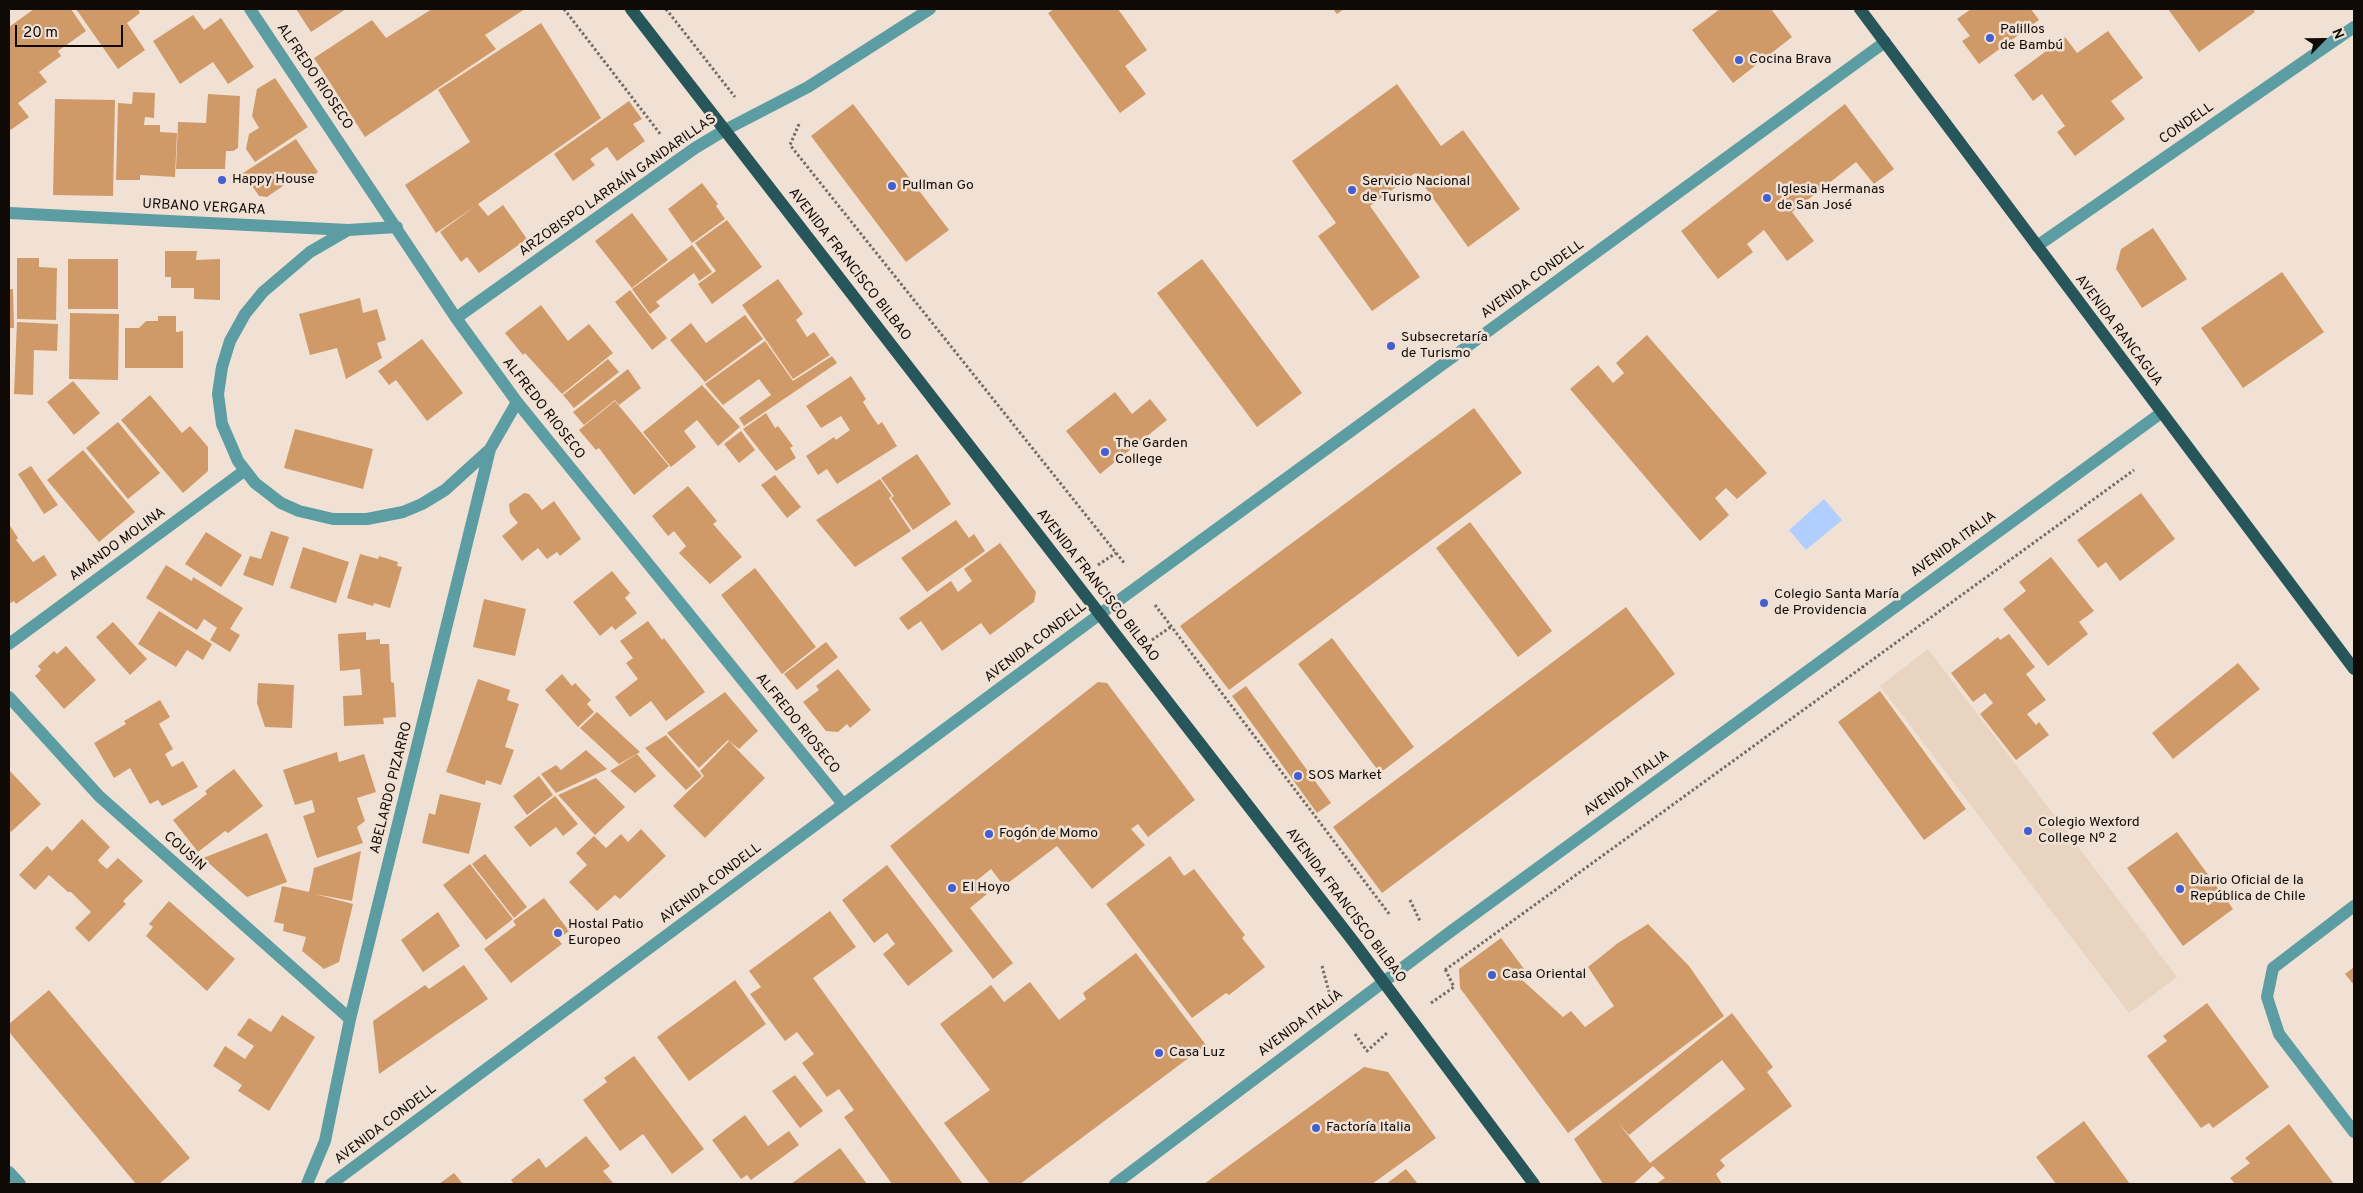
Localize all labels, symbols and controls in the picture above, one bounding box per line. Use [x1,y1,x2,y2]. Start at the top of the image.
scale bar [18,15,125,47]
north arrow [2298,15,2348,65]
street label: ALFREDO RIOSECO [272,21,356,133]
place label: Palillos de Bambú [2000,22,2063,54]
text: 20 m [23,24,58,43]
text: N [2327,26,2347,42]
marker: Palillos de Bambú [1984,32,1996,44]
place label: Cocina Brava [1749,52,1831,68]
marker: Cocina Brava [1733,54,1745,66]
street label: CONDELL [2157,99,2217,149]
street label: ARZOBISPO LARRAÍN GANDARILLAS [516,111,720,261]
place label: Happy House [232,172,315,188]
marker: Happy House [216,174,228,186]
place label: Servicio Nacional de Turismo [1362,174,1470,206]
place label: Pullman Go [902,178,974,194]
marker: Pullman Go [886,180,898,192]
place label: Iglesia Hermanas de San José [1777,182,1885,214]
marker: Servicio Nacional de Turismo [1346,184,1358,196]
street label: AVENIDA FRANCISCO BILBAO [784,185,914,345]
marker: Iglesia Hermanas de San José [1761,192,1773,204]
street label: URBANO VERGARA [142,196,266,220]
street label: AVENIDA CONDELL [1478,237,1588,323]
street label: AVENIDA RANCAGUA [2071,272,2165,390]
place label: Subsecretaría de Turismo [1401,330,1488,362]
marker: Subsecretaría de Turismo [1385,340,1397,352]
street label: ALFREDO RIOSECO [498,355,588,463]
place label: The Garden College [1115,436,1188,468]
marker: The Garden College [1099,446,1111,458]
street label: AMANDO MOLINA [67,505,169,585]
street label: AVENIDA FRANCISCO BILBAO [1032,506,1162,666]
street label: AVENIDA ITALIA [1908,508,2000,582]
place label: Colegio Santa María de Providencia [1774,587,1899,620]
marker: Colegio Santa María de Providencia [1758,597,1770,609]
street label: AVENIDA CONDELL [982,599,1090,687]
street label: ALFREDO RIOSECO [751,670,843,778]
street label: ABELARDO PIZARRO [367,720,417,856]
street label: AVENIDA ITALIA [1581,747,1673,821]
place label: SOS Market [1308,768,1382,784]
marker: SOS Market [1292,770,1304,782]
place label: Colegio Wexford College Nº 2 [2038,815,2140,848]
street label: AVENIDA FRANCISCO BILBAO [1281,825,1409,987]
marker: Colegio Wexford College Nº 2 [2022,825,2034,837]
place label: Fogón de Momo [999,826,1098,842]
marker: Fogón de Momo [983,828,995,840]
street label: COUSIN [159,829,209,875]
street label: AVENIDA CONDELL [657,840,765,928]
place label: Diario Oficial de la República de Chile [2190,873,2305,906]
place label: El Hoyo [962,880,1010,896]
marker: El Hoyo [946,882,958,894]
marker: Diario Oficial de la República de Chile [2174,883,2186,895]
place label: Hostal Patio Europeo [568,917,643,950]
marker: Hostal Patio Europeo [552,927,564,939]
place label: Casa Oriental [1502,967,1586,983]
marker: Casa Oriental [1486,969,1498,981]
street label: AVENIDA ITALIA [1255,987,1347,1061]
place label: Casa Luz [1169,1045,1225,1061]
marker: Casa Luz [1153,1047,1165,1059]
street label: AVENIDA CONDELL [332,1081,440,1169]
place label: Factoría Italia [1326,1120,1411,1136]
marker: Factoría Italia [1310,1122,1322,1134]

